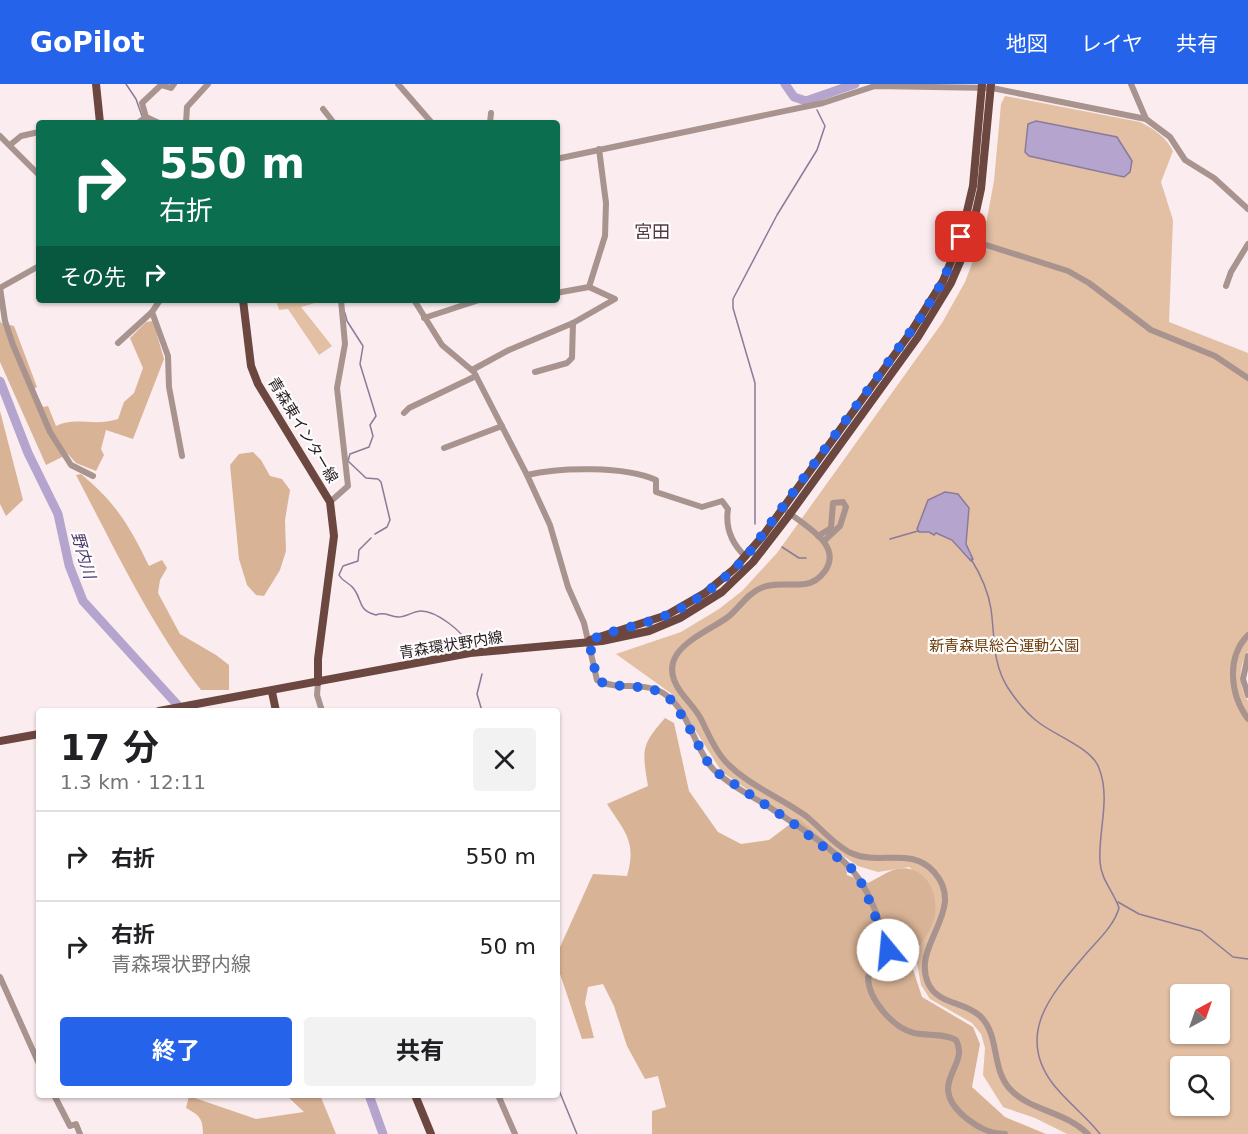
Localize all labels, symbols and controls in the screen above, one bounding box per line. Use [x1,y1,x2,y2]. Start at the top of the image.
text: GoPilot [30,26,145,59]
text: 地図 [1006,32,1048,56]
text: レイヤ [1081,32,1143,56]
text: 共有 [1176,32,1218,56]
text: 550 m [159,139,305,188]
icon: right [60,144,138,222]
text: 右折 [159,195,213,226]
pin [935,211,986,262]
icon: arrive [944,220,977,253]
district label: 宮田 [634,221,670,242]
icon: right [138,258,171,291]
text: その先 [60,265,126,290]
street label: 青森東インター線 [264,374,342,486]
water label: 野内川 [68,529,100,583]
street label: 青森環状野内線 [398,628,504,662]
park label: 新青森県総合運動公園 [929,637,1079,655]
text: 17 分 [60,727,159,768]
button: close [473,728,536,791]
text: 1.3 km · 12:11 [60,770,206,794]
icon: right [60,840,93,873]
text: 550 m [466,844,536,869]
text: 右折 [111,846,155,871]
position arrow [856,918,920,982]
text: 右折 [111,922,155,947]
icon: right [60,930,93,963]
text: 50 m [480,934,536,959]
text: 青森環状野内線 [111,952,251,976]
north arrow [1170,984,1230,1044]
map controls [1170,984,1230,1116]
button: 終了 [60,1017,292,1086]
button: 共有 [304,1017,536,1086]
button: search [1170,1056,1230,1116]

